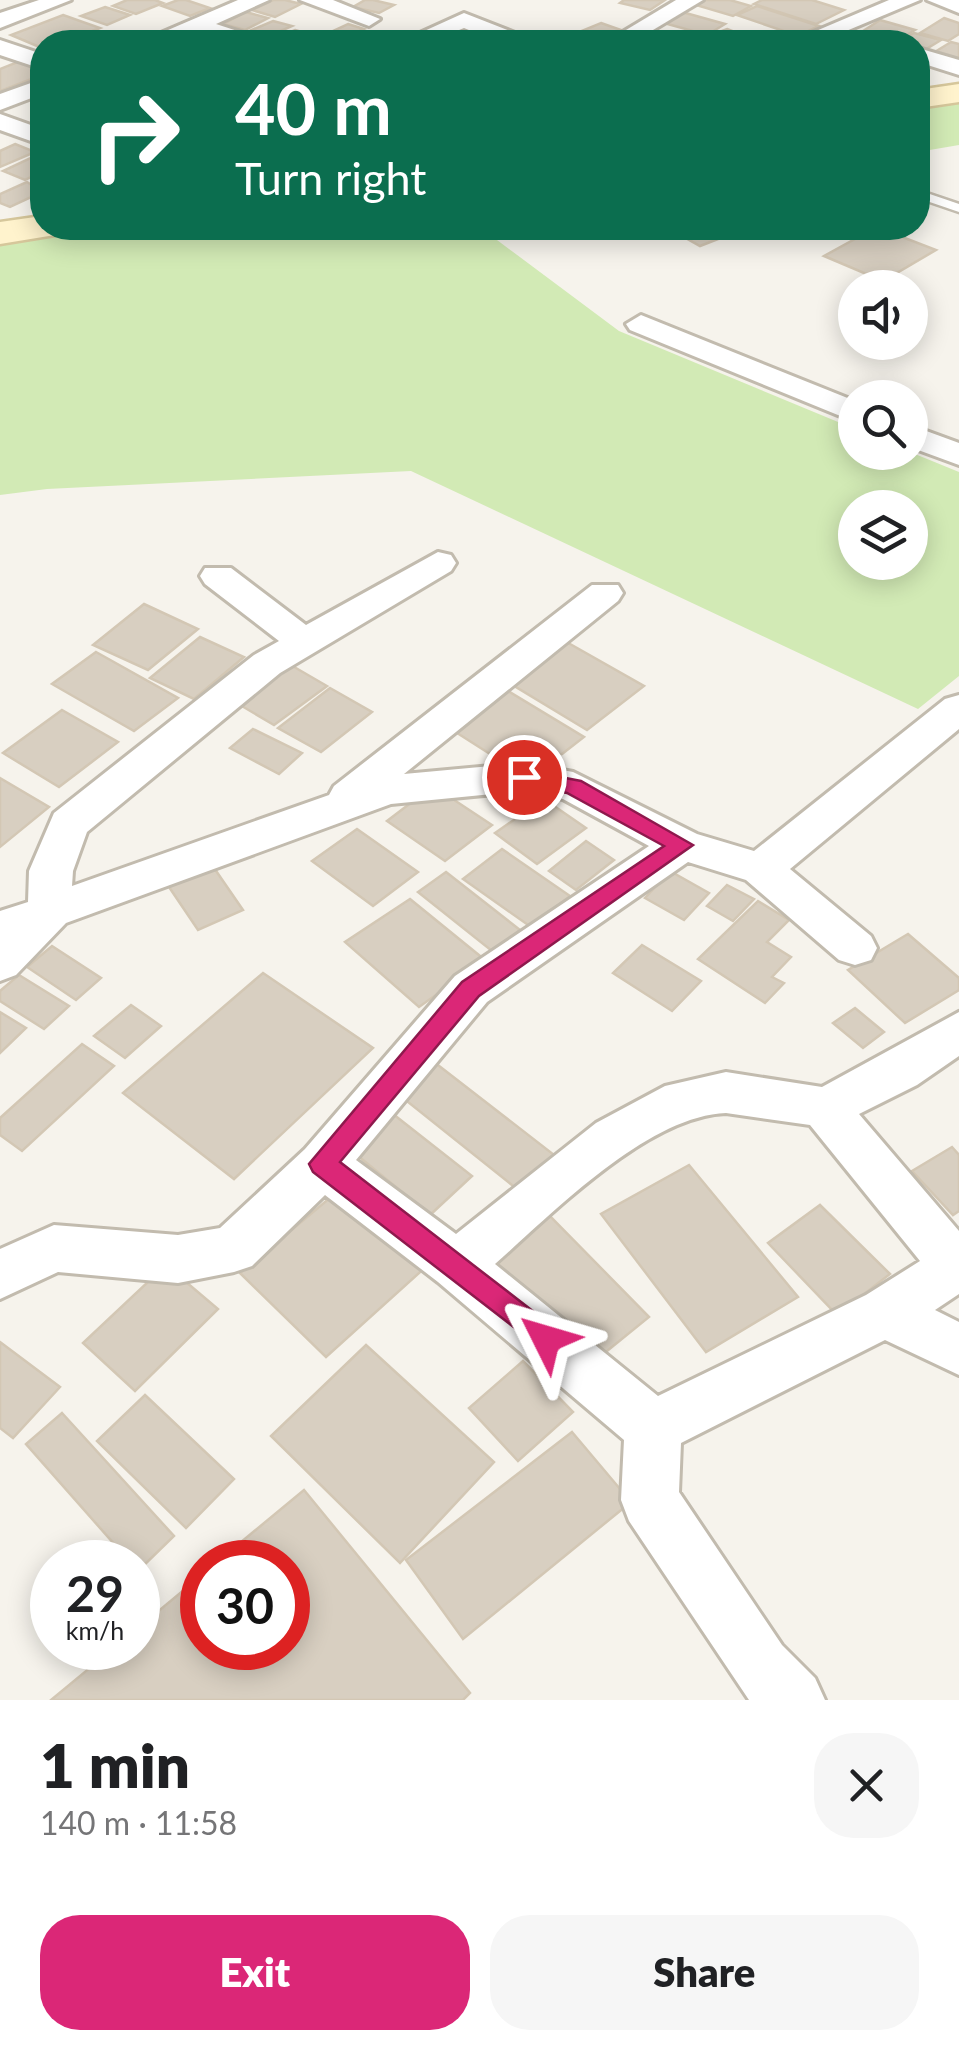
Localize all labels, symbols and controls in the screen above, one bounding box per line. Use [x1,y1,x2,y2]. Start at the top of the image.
text: 40 m [235,66,392,150]
icon: right [70,70,200,200]
text: Turn right [235,151,426,205]
map controls [838,270,928,580]
button: sound [838,270,928,360]
button: search [838,380,928,470]
button: layers [838,490,928,580]
pin [482,735,567,820]
icon: arrive [497,750,552,805]
position arrow [494,1287,598,1391]
speed limit sign: 30 [180,1540,310,1670]
text: 29 [66,1563,124,1623]
text: km/h [66,1615,124,1645]
text: 1 min [40,1729,190,1801]
button: close [814,1733,919,1838]
text: 140 m · 11:58 [40,1803,237,1842]
button: Exit [40,1915,470,2030]
button: Share [490,1915,919,2030]

